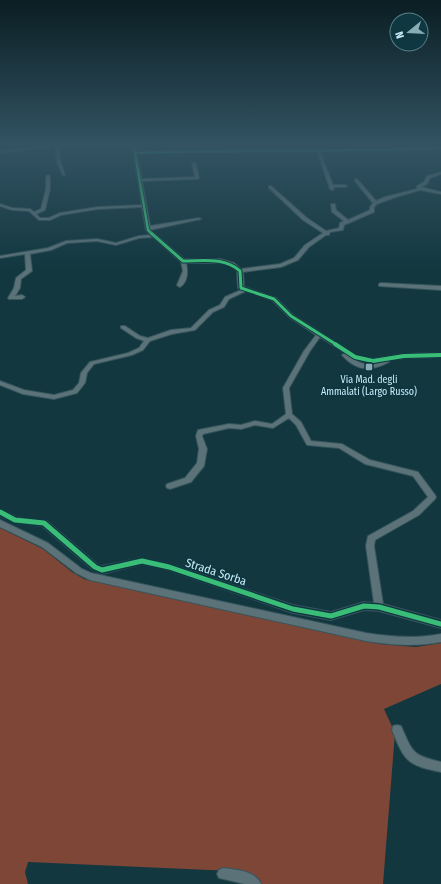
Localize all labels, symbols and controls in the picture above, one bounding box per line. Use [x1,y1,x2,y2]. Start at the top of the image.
north arrow [389,12,429,52]
text: N [393,30,407,40]
marker: Via Mad. degli Ammalati (Largo Russo) [364,362,374,372]
place label: Via Mad. degli Ammalati (Largo Russo) [321,374,417,398]
street label: Strada Sorba [184,556,248,588]

